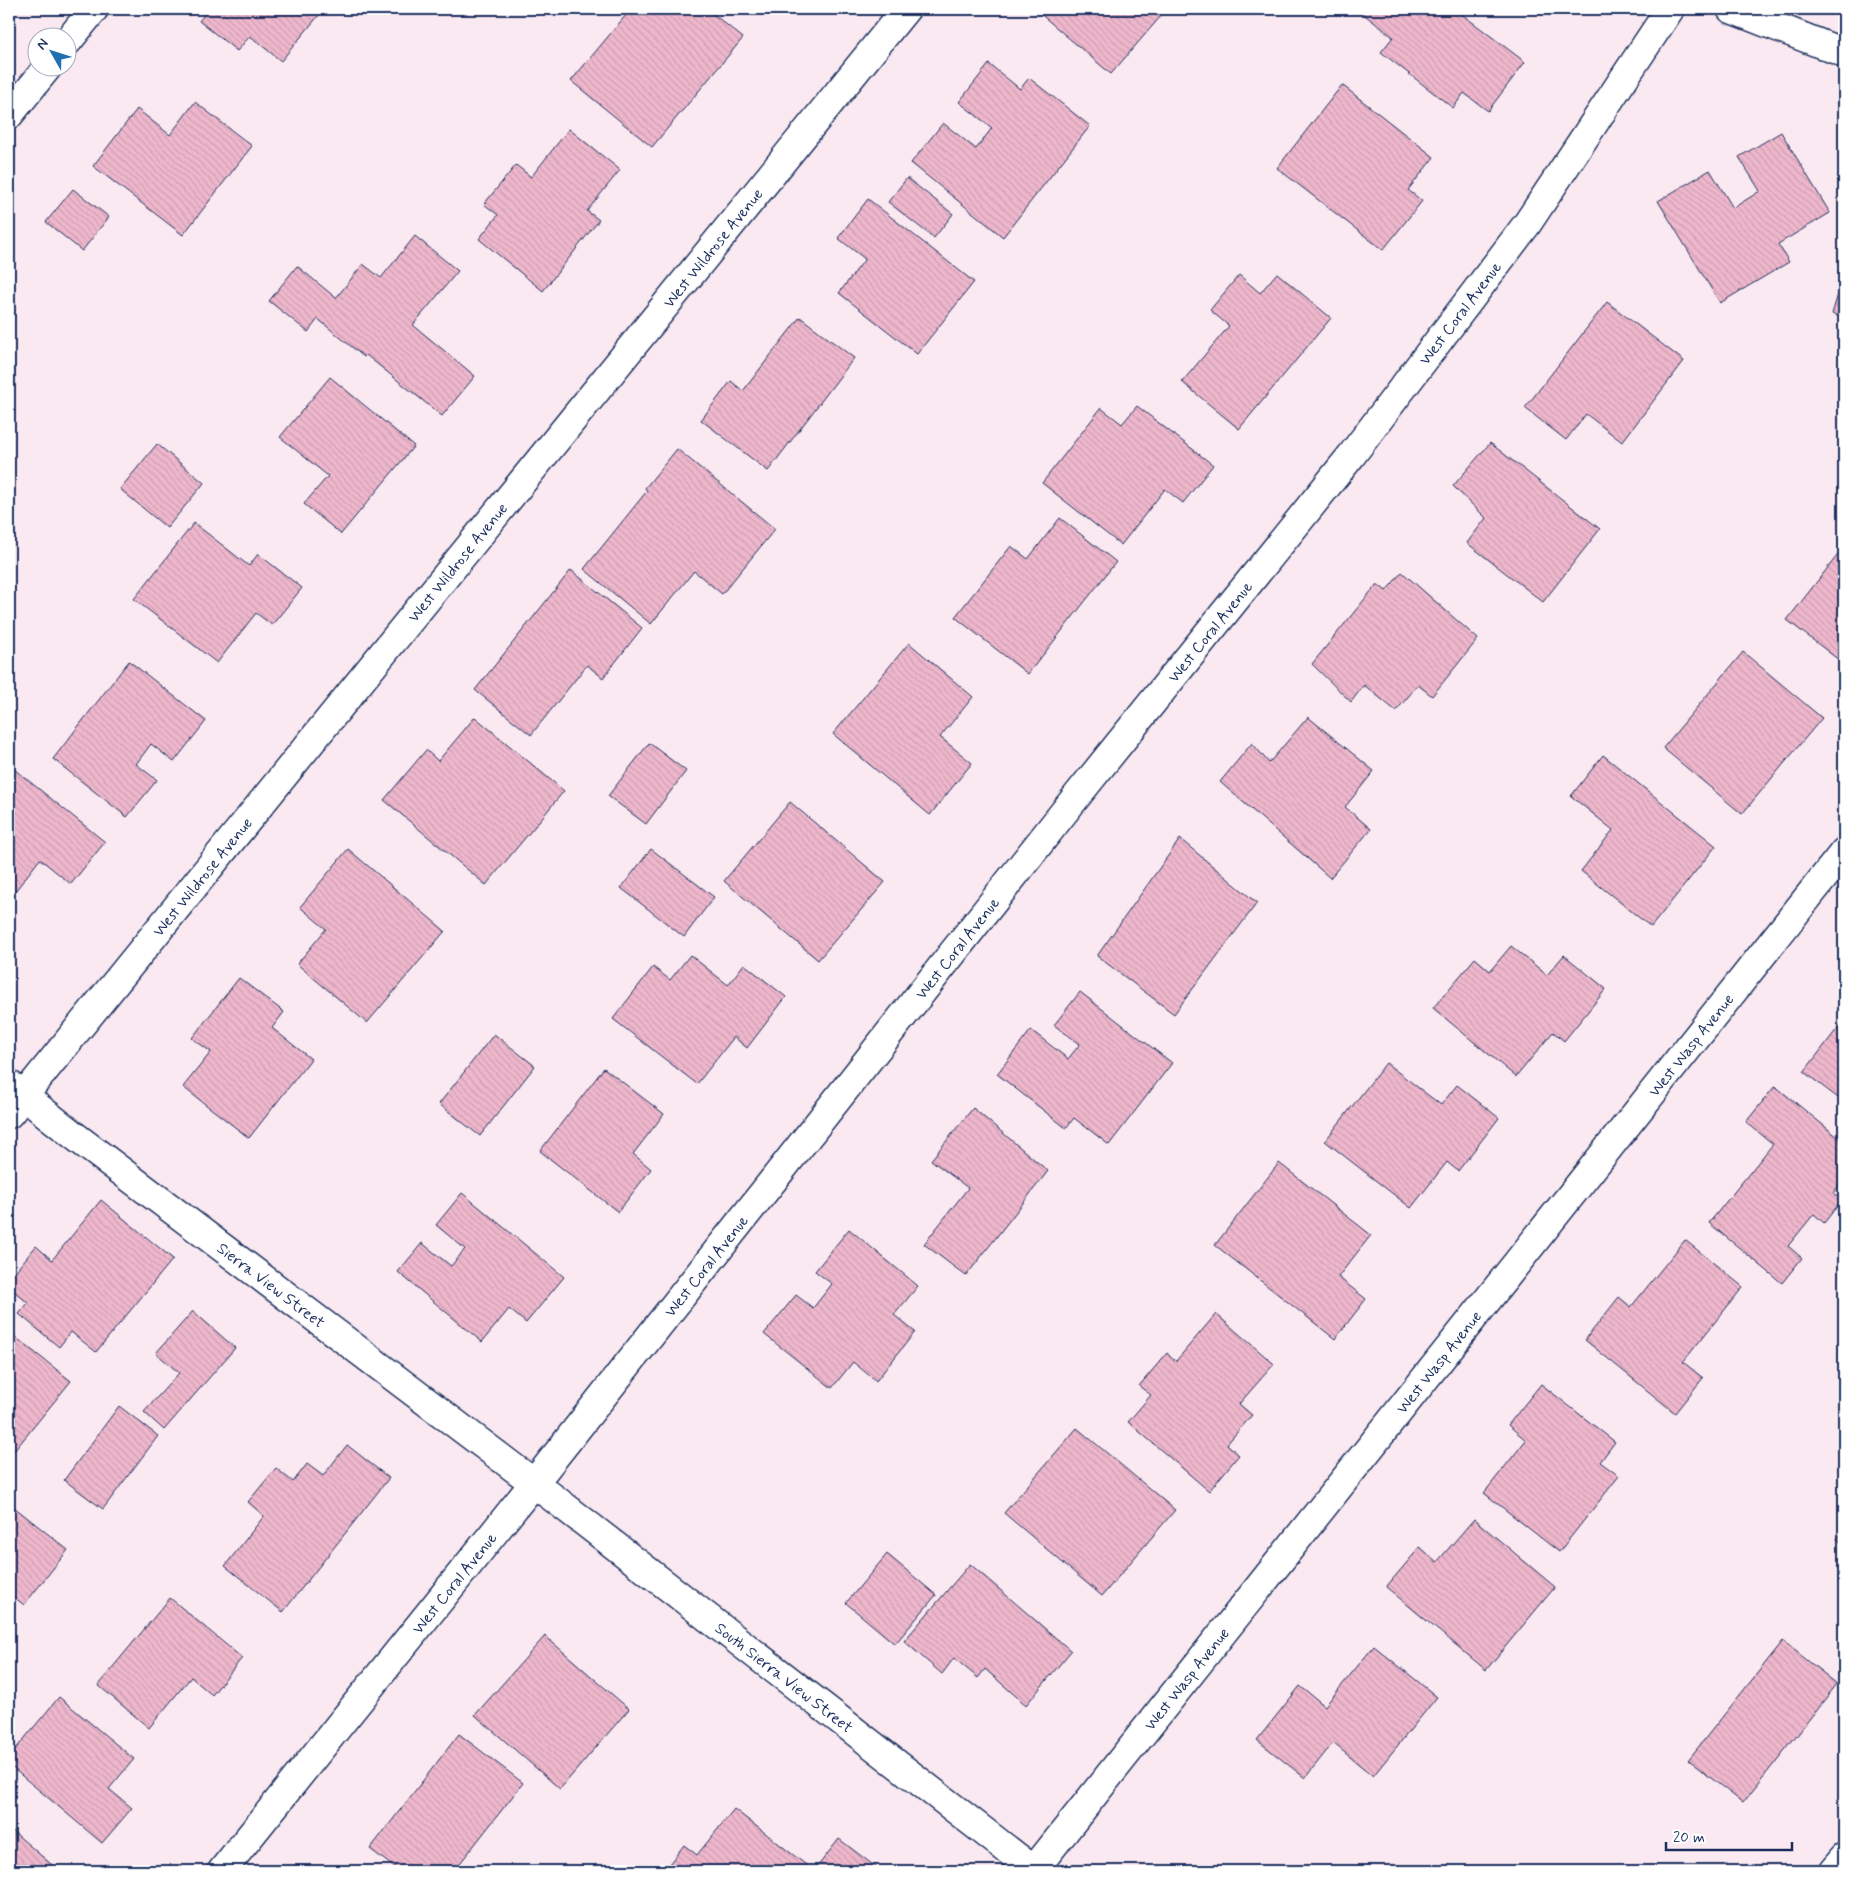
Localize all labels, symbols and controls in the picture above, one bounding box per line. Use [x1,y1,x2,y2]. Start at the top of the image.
north arrow [28,28,78,78]
text: N [33,35,53,54]
street label: West Wildrose Avenue [659,185,768,312]
street label: West Coral Avenue [1415,257,1507,370]
street label: West Wildrose Avenue [404,499,513,627]
street label: West Coral Avenue [1164,577,1258,687]
street label: West Wildrose Avenue [148,813,258,941]
street label: West Coral Avenue [911,893,1005,1004]
street label: West Wasp Avenue [1644,990,1739,1101]
street label: West Coral Avenue [660,1211,754,1322]
street label: Sierra View Street [212,1238,329,1334]
street label: West Wasp Avenue [1392,1307,1487,1418]
street label: West Coral Avenue [408,1528,502,1639]
street label: South Sierra View Street [710,1618,857,1739]
street label: West Wasp Avenue [1140,1624,1235,1735]
scale bar [1666,1820,1792,1852]
text: 20 m [1673,1828,1705,1848]

